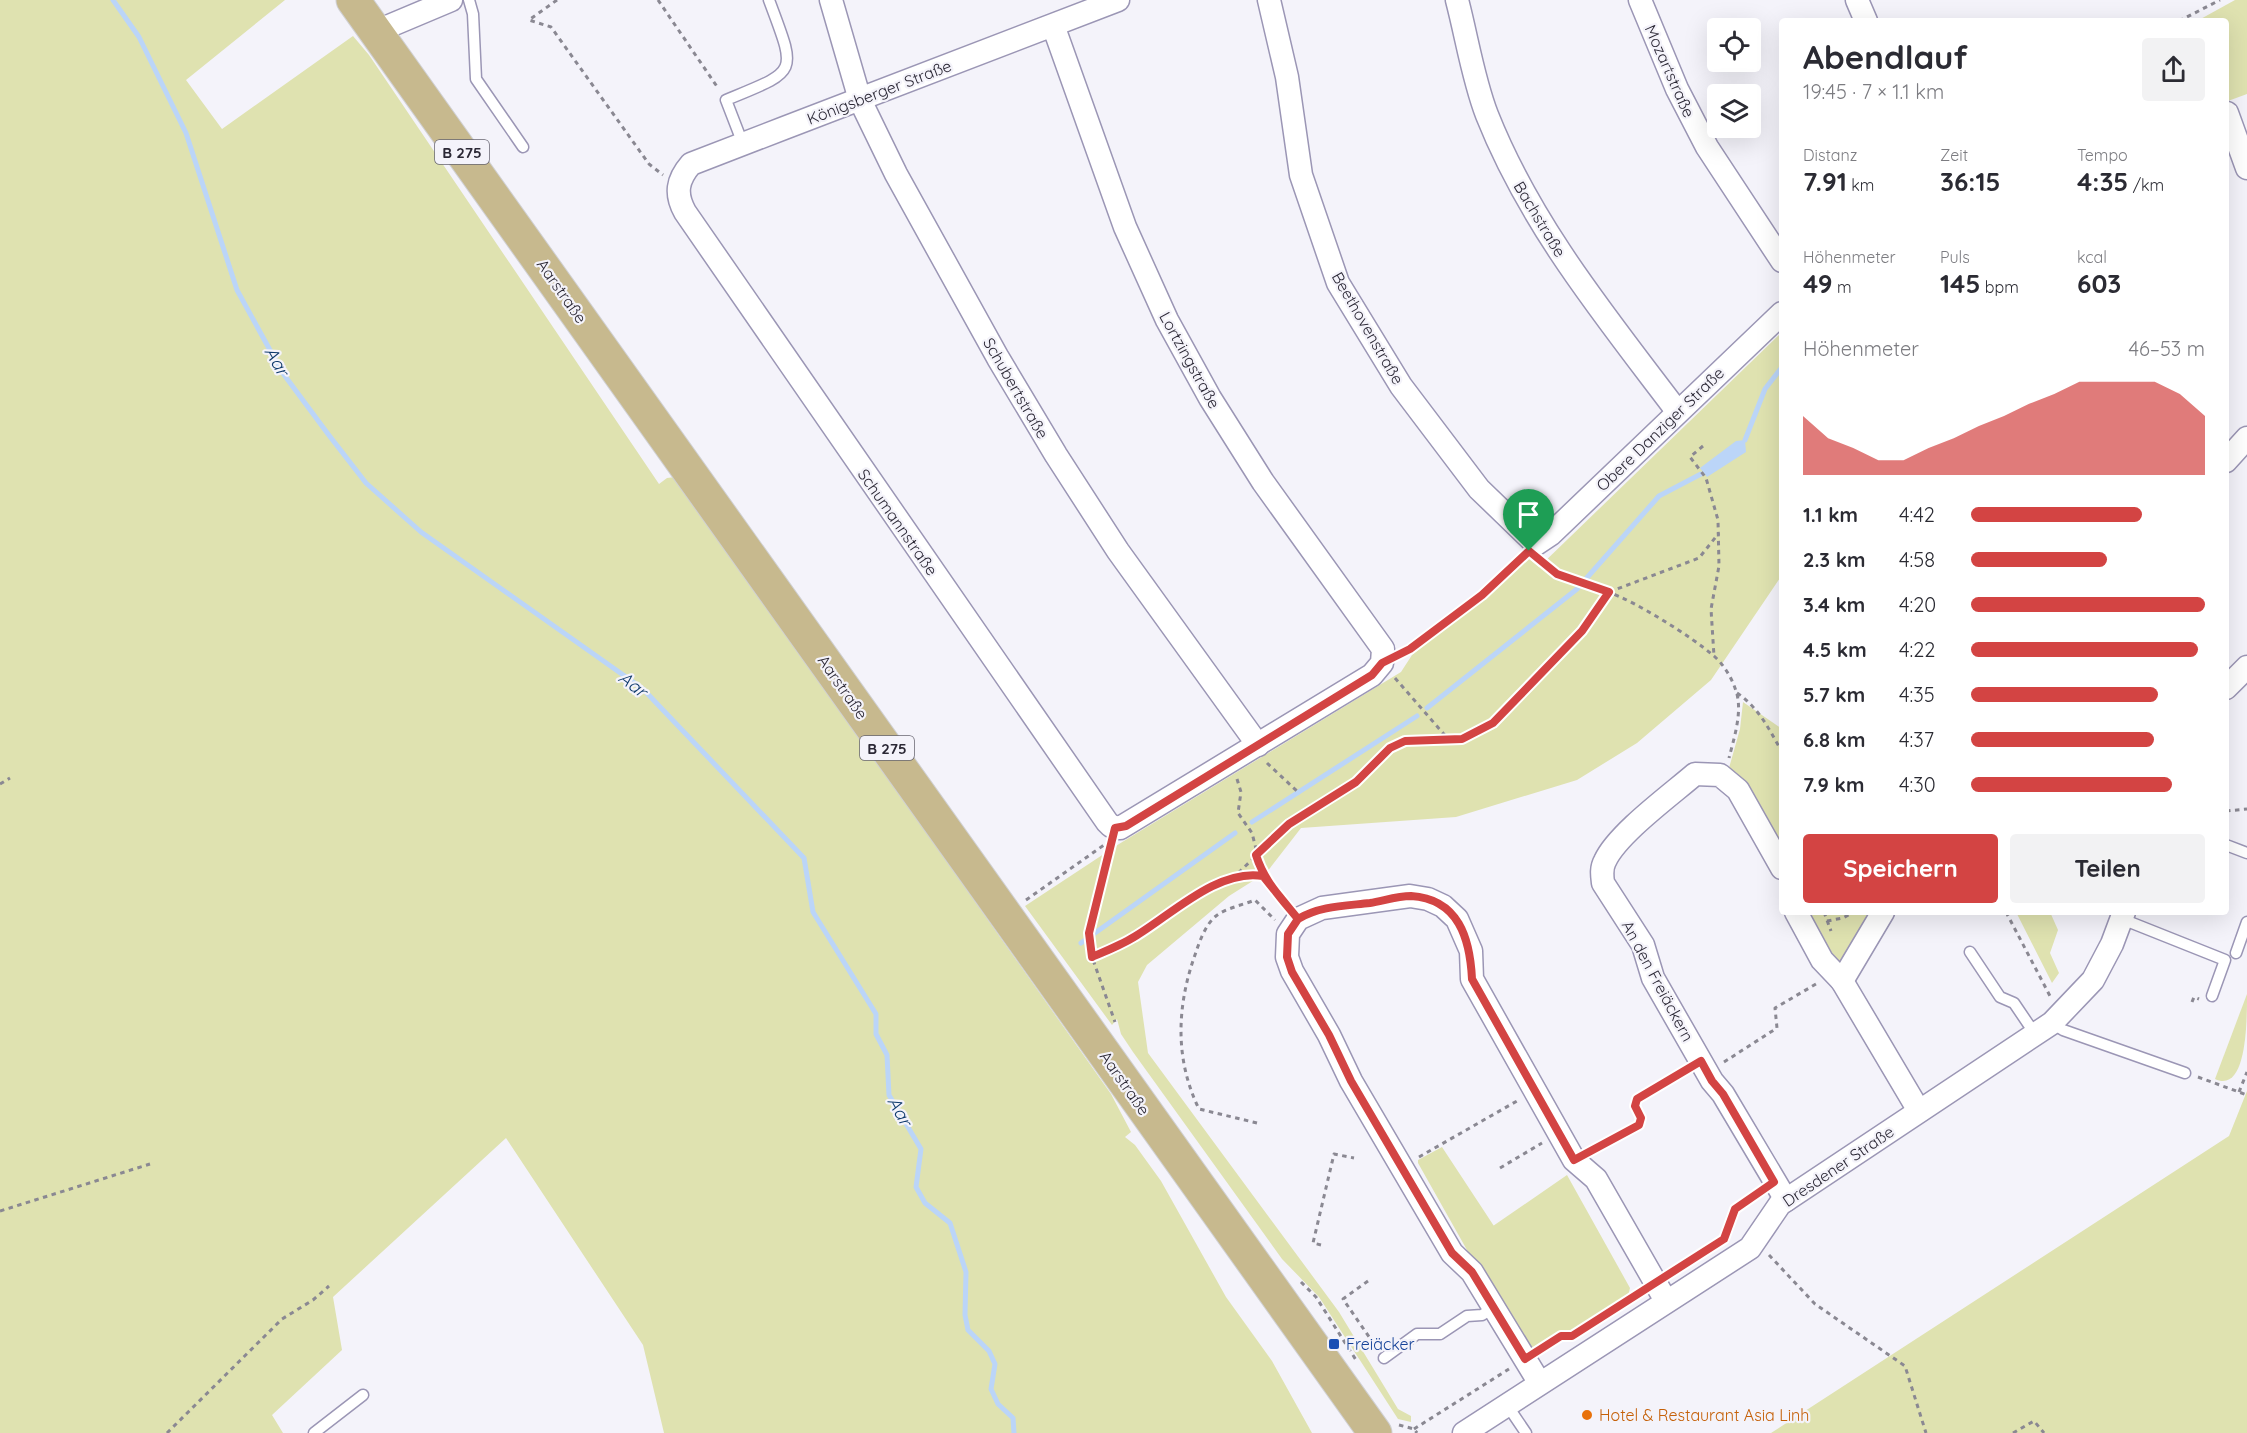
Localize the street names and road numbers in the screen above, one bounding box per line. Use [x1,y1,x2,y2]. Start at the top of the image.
street label: Mozartstraße [1641,22,1699,120]
street label: Königsberger Straße [804,55,954,129]
road number: B 275 [435,140,489,164]
street label: Bachstraße [1510,177,1570,261]
street label: Aarstraße [533,255,591,327]
street label: Beethovenstraße [1328,268,1408,388]
street label: Lortzingstraße [1155,308,1225,412]
street label: Schubertstraße [979,334,1053,442]
street label: Obere Danziger Straße [1592,363,1728,495]
street label: Schumannstraße [854,465,942,579]
street label: Aarstraße [814,651,872,723]
road number: B 275 [860,736,914,760]
street label: An den Freiäckern [1618,917,1698,1045]
street label: Aarstraße [1096,1047,1154,1119]
street label: Dresdener Straße [1778,1121,1898,1211]

